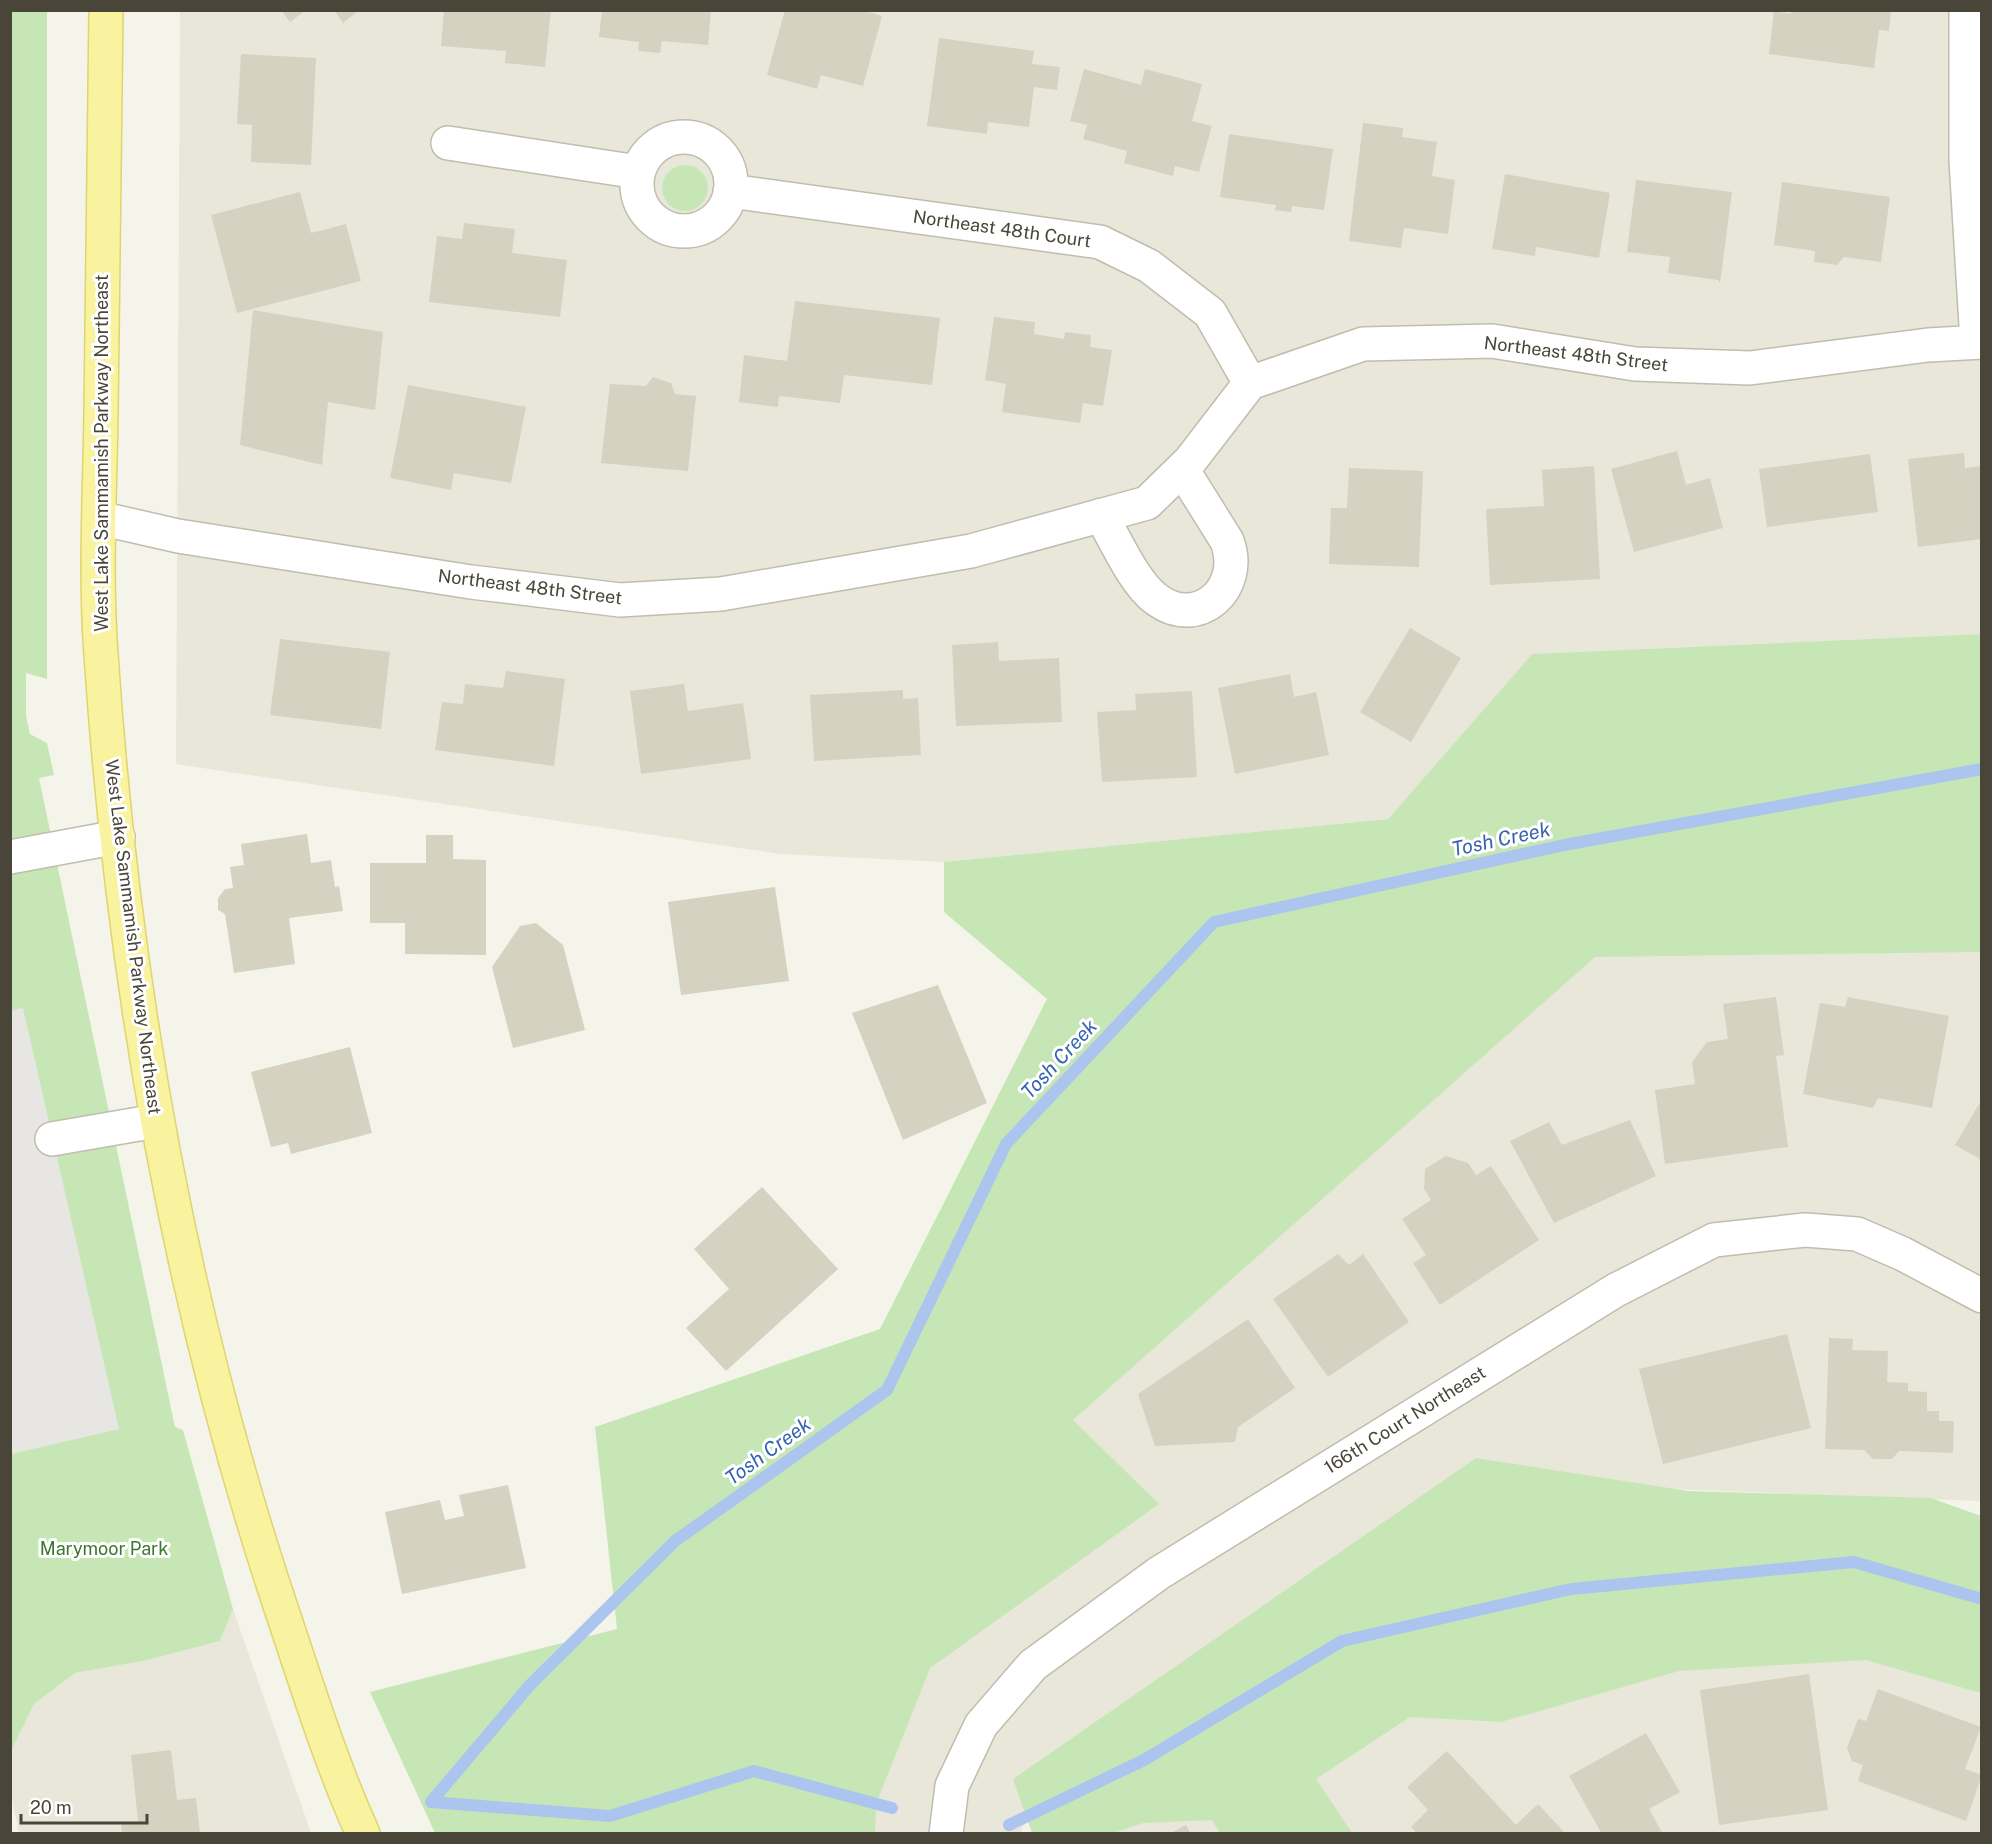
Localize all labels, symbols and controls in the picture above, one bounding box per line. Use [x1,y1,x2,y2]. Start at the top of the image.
street label: Northeast 48th Court [912,206,1092,251]
street label: West Lake Sammamish Parkway Northeast [91,274,112,632]
street label: Northeast 48th Street [1483,332,1669,375]
street label: Northeast 48th Street [437,565,623,608]
street label: West Lake Sammamish Parkway Northeast [101,758,166,1116]
water label: Tosh Creek [1450,817,1553,861]
water label: Tosh Creek [1016,1014,1102,1104]
street label: 166th Court Northeast [1320,1361,1489,1478]
water label: Tosh Creek [721,1412,816,1490]
park label: Marymoor Park [40,1538,168,1559]
scale bar [21,1787,147,1825]
text: 20 m [30,1797,72,1818]

